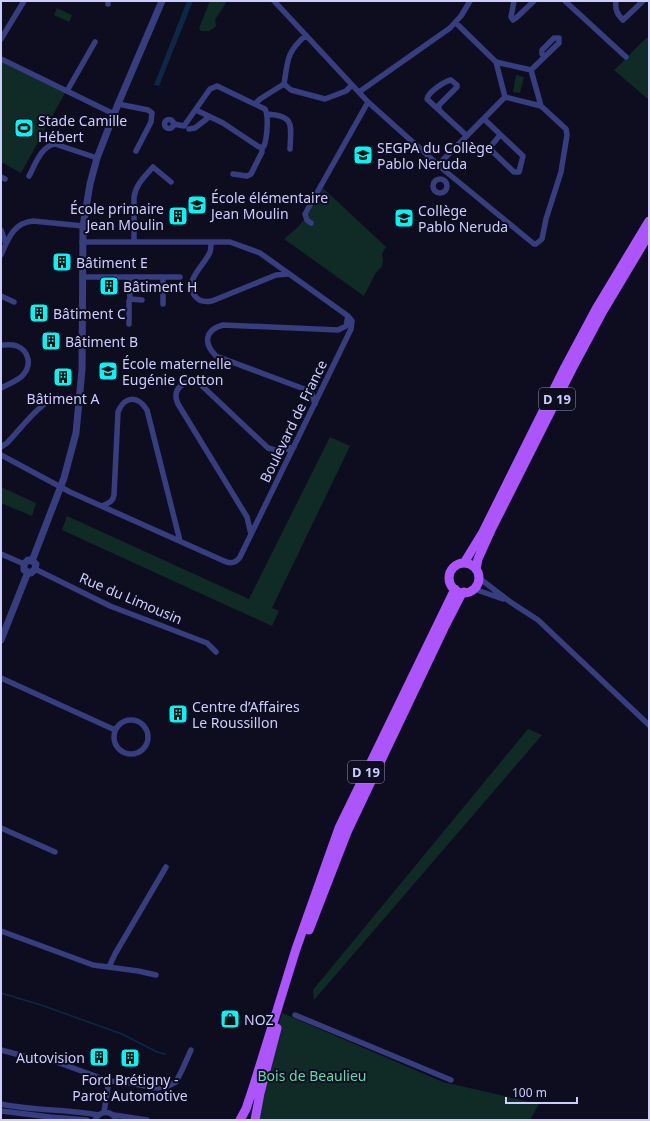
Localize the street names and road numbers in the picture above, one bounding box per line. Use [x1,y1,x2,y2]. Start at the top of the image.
street label: Boulevard de France [255,356,331,485]
road number: D 19 [539,388,575,410]
street label: Rue du Limousin [77,568,185,628]
road number: D 19 [348,761,384,783]

